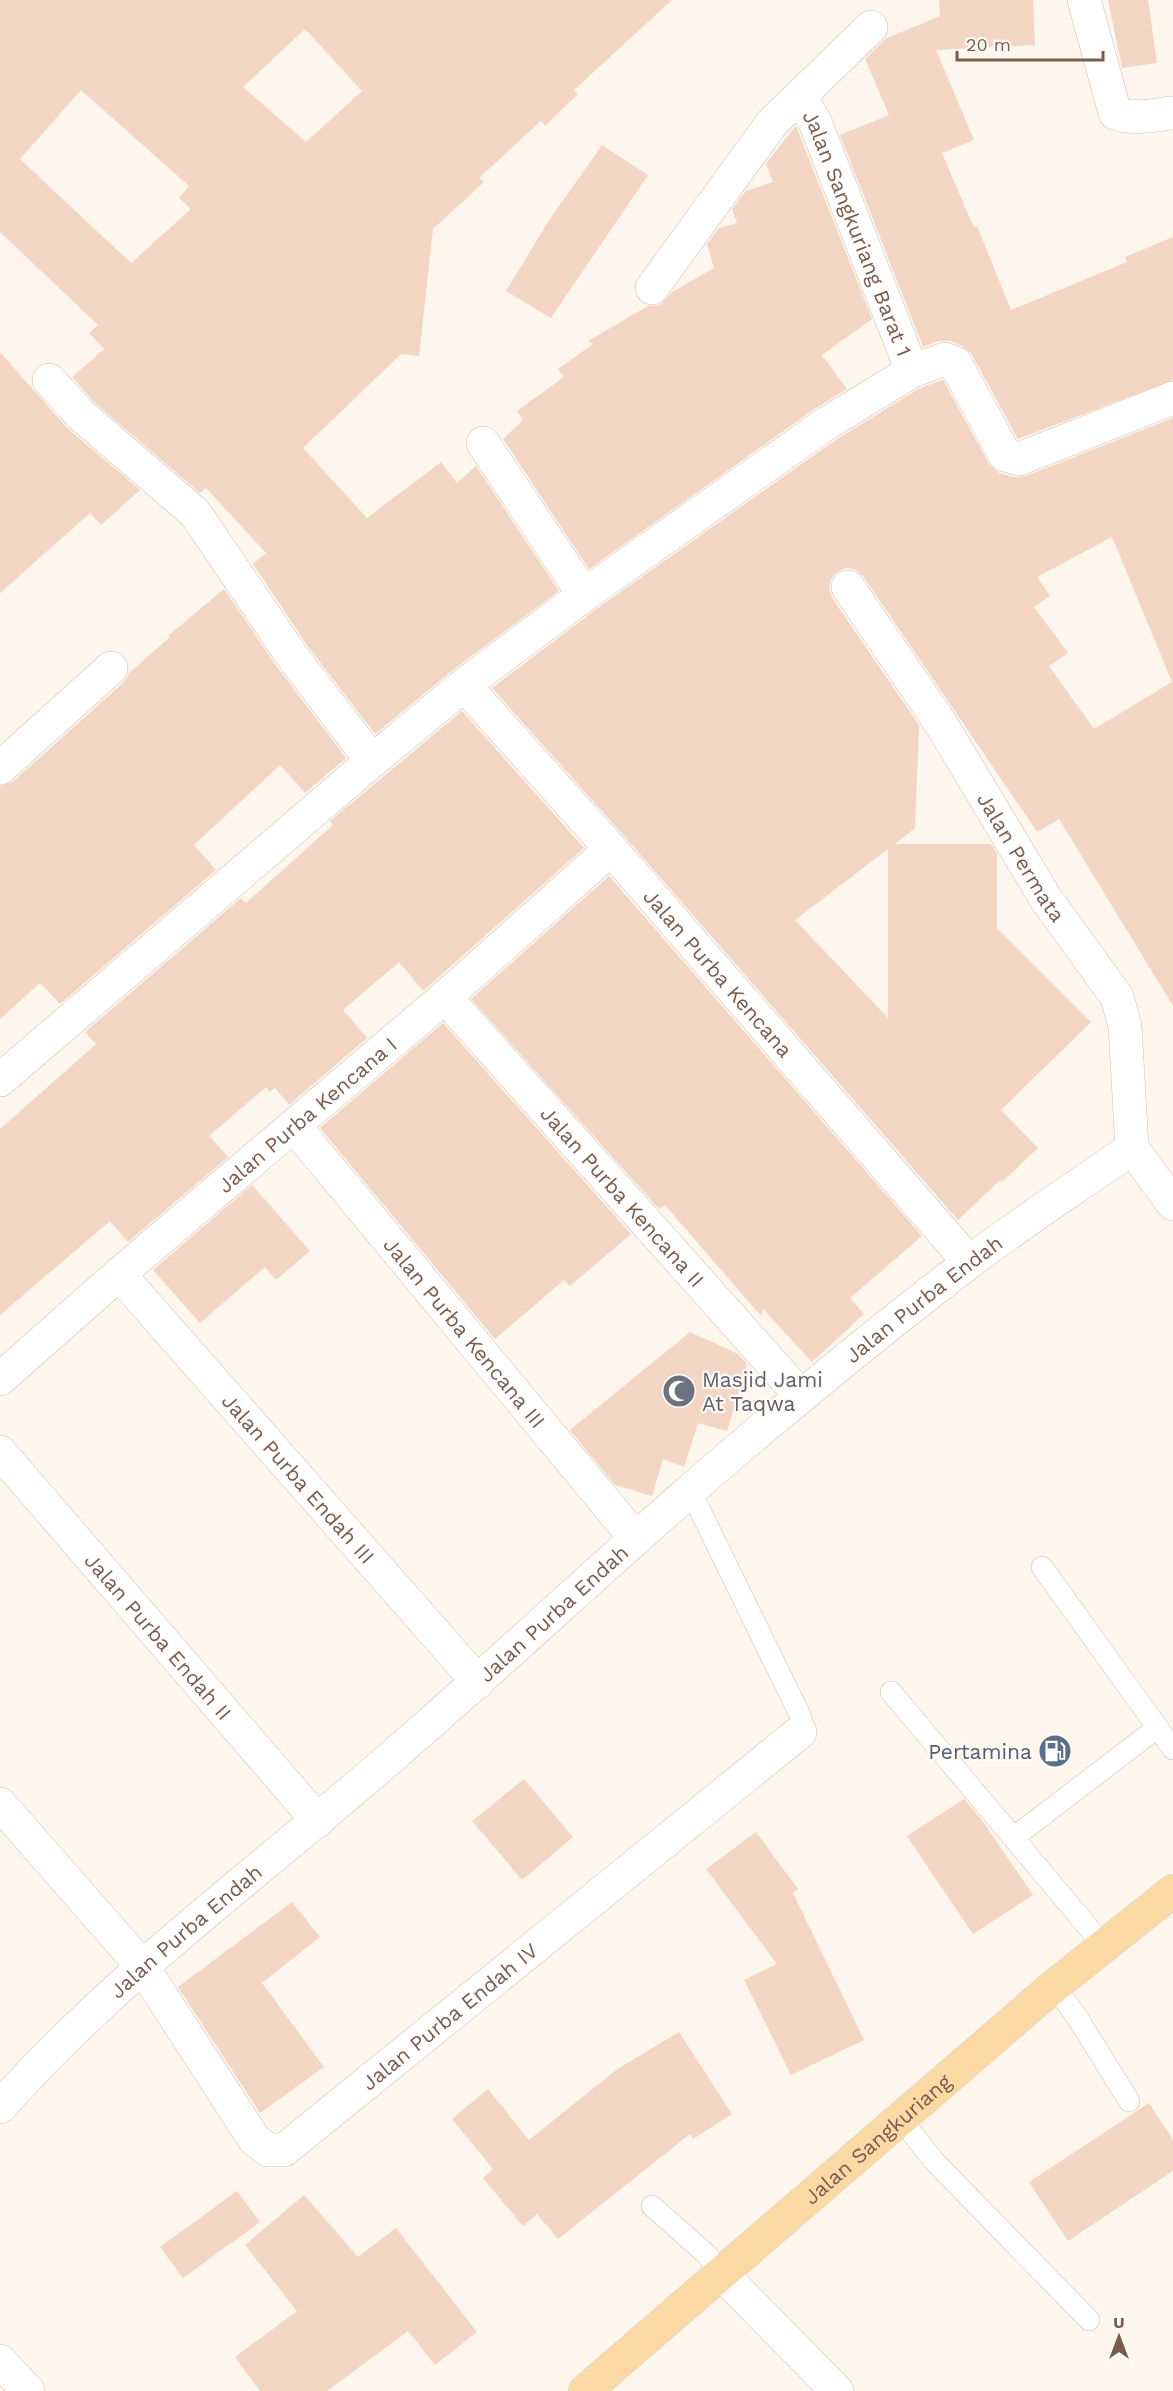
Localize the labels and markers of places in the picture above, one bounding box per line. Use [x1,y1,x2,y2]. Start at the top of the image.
place label: Masjid Jami At Taqwa [702,1367,823,1416]
mosque icon: Masjid Jami At Taqwa [661,1373,697,1409]
fuel station icon: Pertamina [1037,1733,1073,1769]
place label: Pertamina [928,1739,1032,1764]

